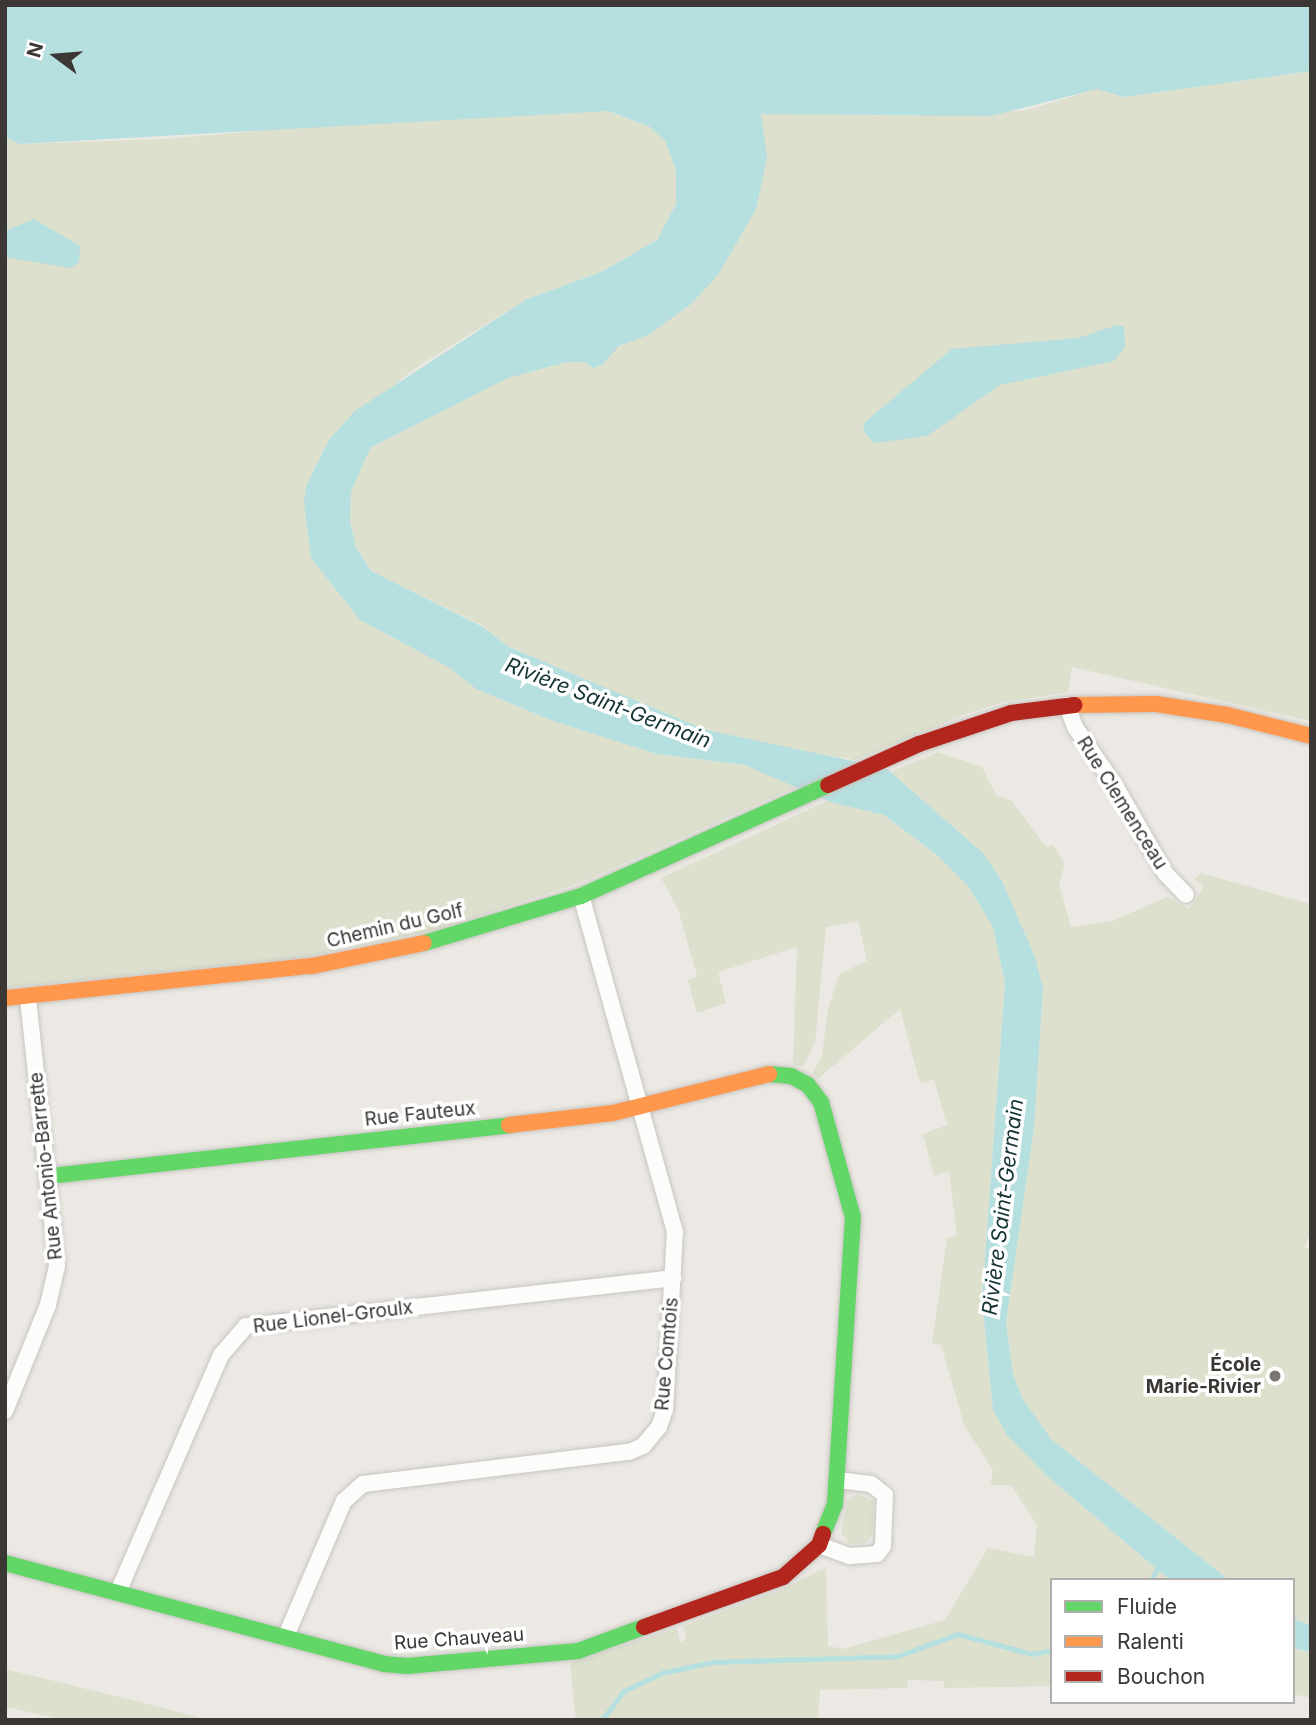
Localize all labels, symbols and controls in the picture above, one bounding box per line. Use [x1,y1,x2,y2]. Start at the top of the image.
north arrow [21,21,91,91]
text: N [22,40,48,60]
water label: Rivière Saint-Germain [502,652,714,754]
street label: Rue Clemenceau [1072,732,1172,874]
street label: Chemin du Golf [325,899,465,953]
street label: Rue Antonio-Barrette [25,1071,67,1261]
street label: Rue Fauteux [363,1097,477,1131]
water label: Rivière Saint-Germain [977,1097,1029,1317]
street label: Rue Lionel-Groulx [252,1296,414,1338]
street label: Rue Comtois [651,1296,683,1412]
place label: École Marie-Rivier [1146,1354,1261,1398]
marker: École Marie-Rivier [1267,1368,1283,1384]
legend [1050,1578,1295,1704]
text: Fluide [1117,1594,1177,1619]
street label: Rue Chauveau [393,1623,525,1655]
text: Ralenti [1117,1629,1184,1654]
text: Bouchon [1117,1664,1205,1689]

